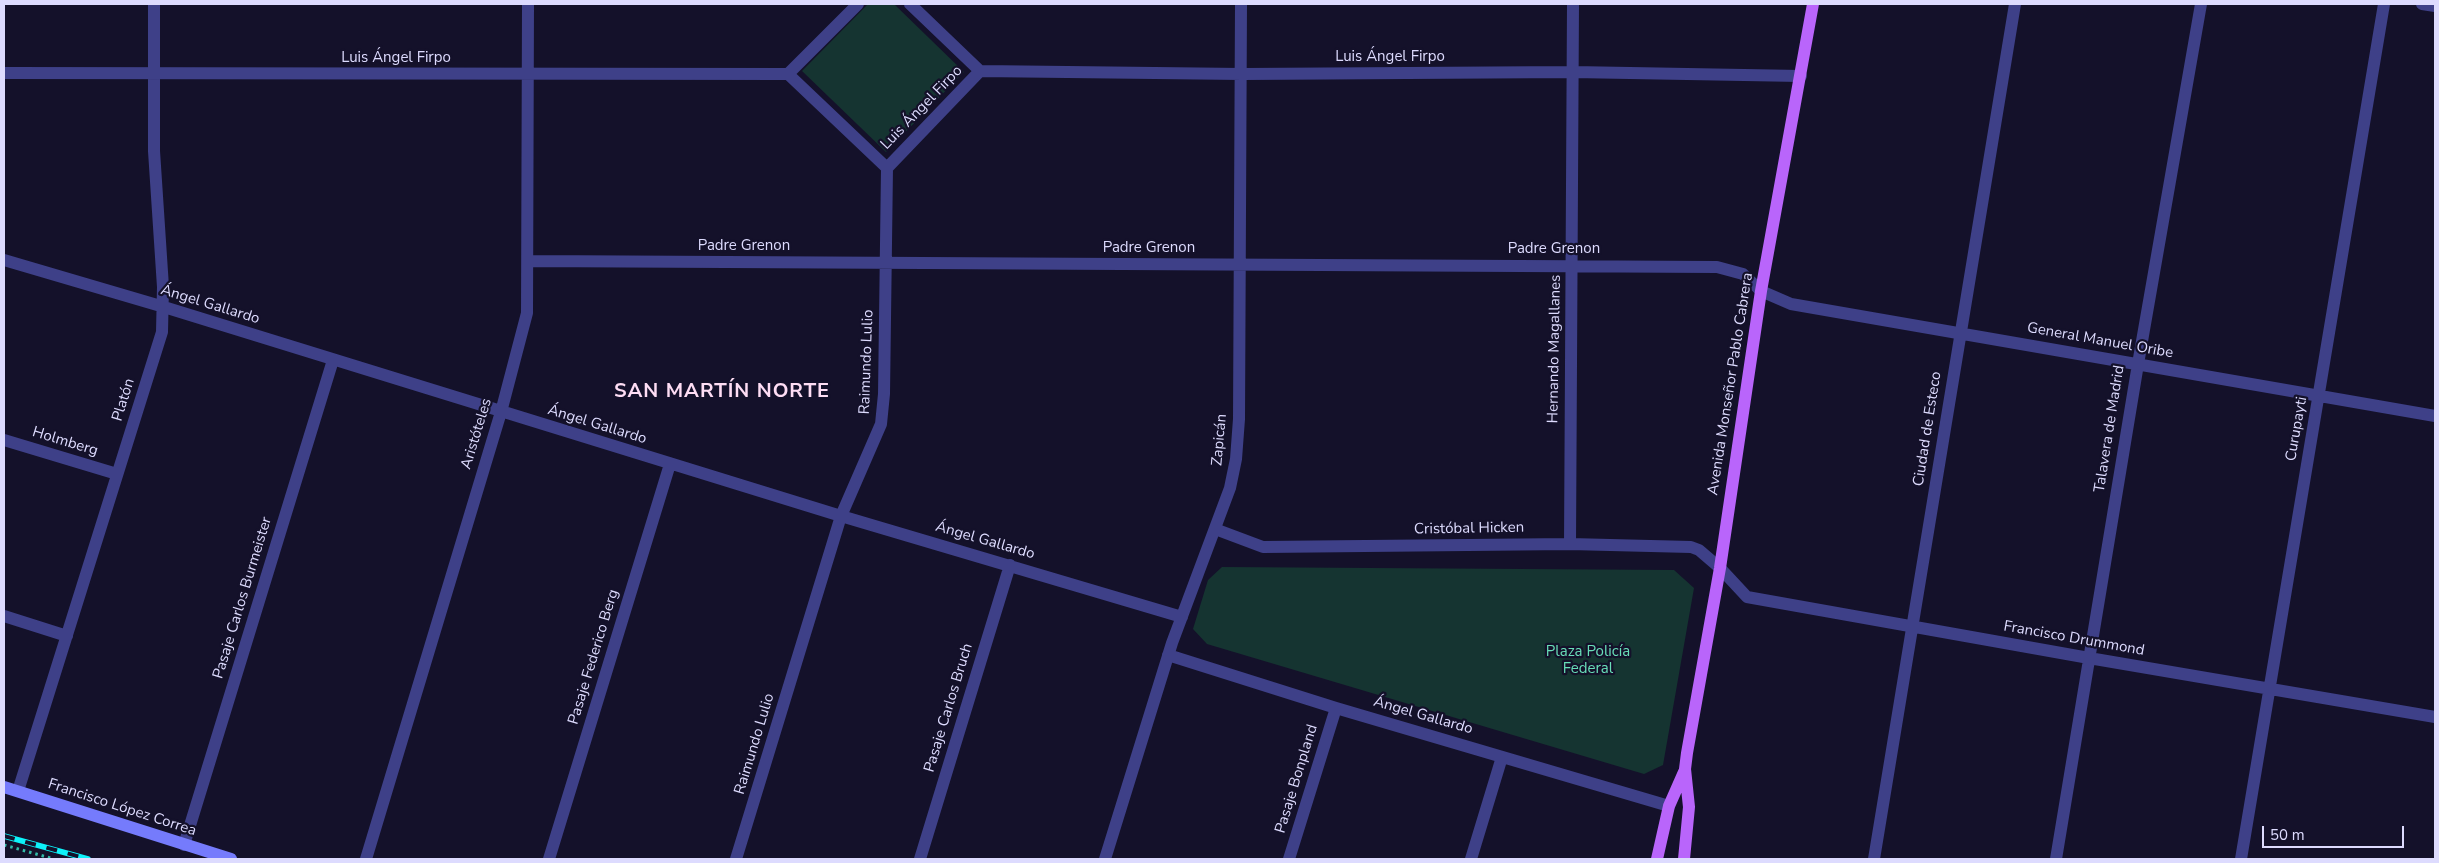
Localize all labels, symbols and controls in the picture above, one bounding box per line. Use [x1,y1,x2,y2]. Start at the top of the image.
street label: Luis Ángel Firpo [1335,48,1445,66]
street label: Luis Ángel Firpo [341,49,451,67]
street label: Luis Ángel Firpo [877,62,967,154]
street label: Padre Grenon [698,237,790,255]
street label: Padre Grenon [1103,239,1195,257]
street label: Padre Grenon [1508,240,1600,258]
street label: Avenida Monseñor Pablo Cabrera [1705,271,1757,497]
street label: Hernando Magallanes [1545,274,1565,424]
street label: Ángel Gallardo [158,281,262,329]
street label: Raimundo Lulio [856,309,878,415]
street label: General Manuel Oribe [2026,319,2174,363]
street label: Talavera de Madrid [2091,364,2129,494]
street label: Ciudad de Esteco [1910,370,1946,488]
street label: Platón [109,376,139,424]
district label: SAN MARTÍN NORTE [612,380,832,404]
street label: Curupayti [2282,395,2312,463]
street label: Aristóteles [458,396,496,472]
street label: Ángel Gallardo [545,401,649,449]
street label: Zapicán [1209,413,1231,467]
street label: Holmberg [30,423,100,461]
street label: Pasaje Carlos Burmeister [210,515,276,681]
street label: Ángel Gallardo [933,518,1037,564]
street label: Cristóbal Hicken [1414,519,1524,539]
street label: Pasaje Federico Berg [565,587,623,727]
street label: Francisco Drummond [2002,618,2146,660]
street label: Pasaje Carlos Bruch [921,641,977,775]
park label: Plaza Policía Federal [1546,643,1630,678]
street label: Raimundo Lulio [731,691,779,797]
street label: Ángel Gallardo [1371,693,1475,739]
street label: Pasaje Bonpland [1272,722,1322,836]
street label: Francisco López Correa [46,776,198,840]
scale bar [2264,816,2406,848]
text: 50 m [2270,825,2305,845]

